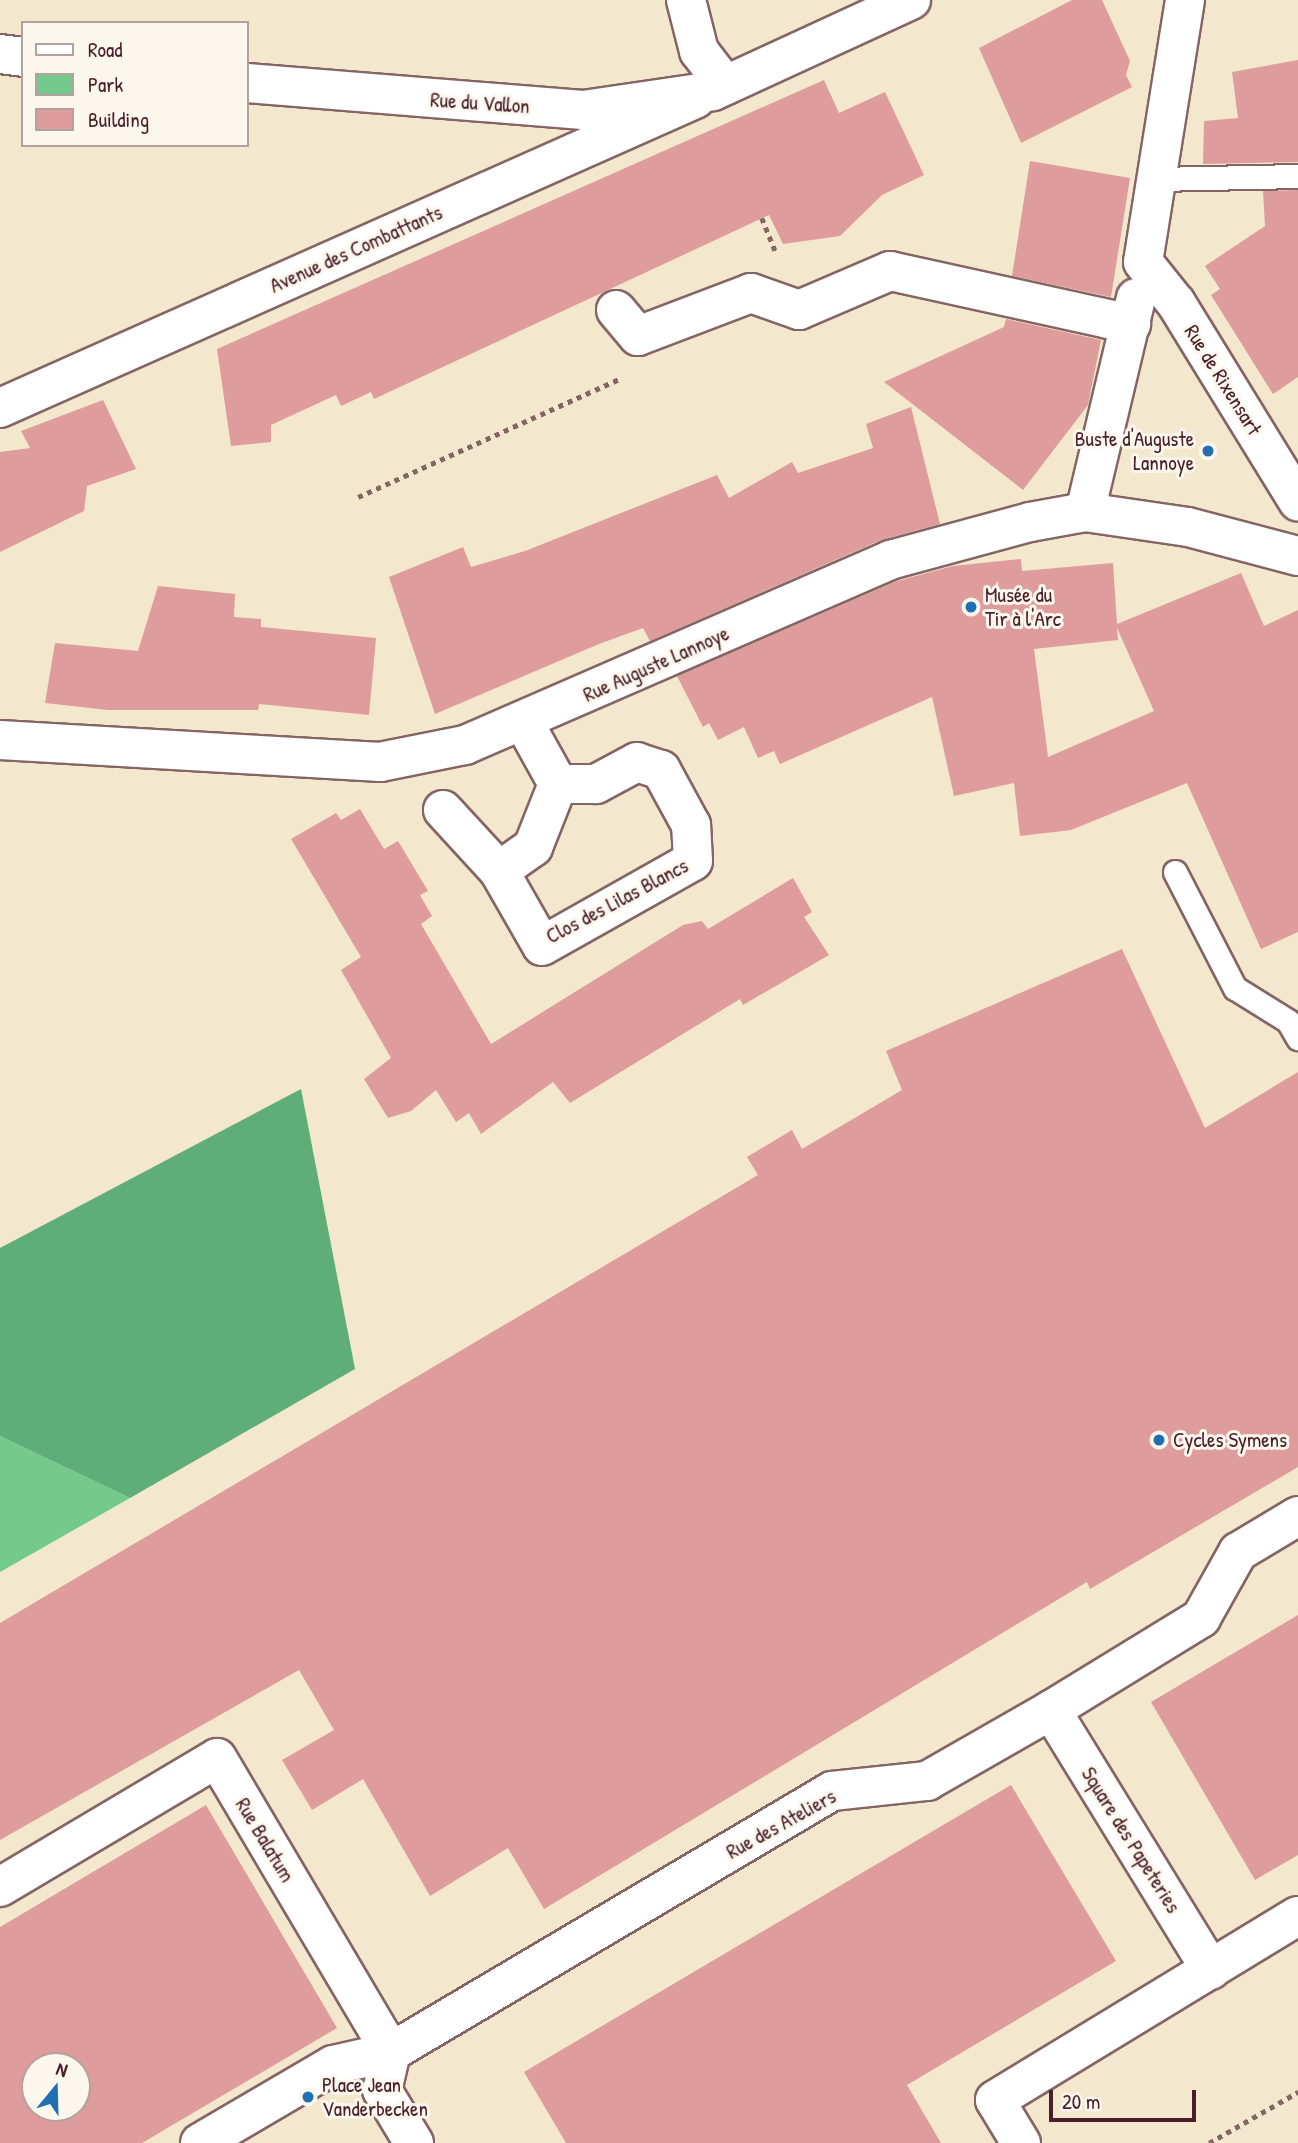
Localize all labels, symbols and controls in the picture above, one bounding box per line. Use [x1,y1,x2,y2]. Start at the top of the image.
legend [21,21,248,147]
text: Road [88,35,122,64]
text: Park [88,70,123,99]
street label: Rue du Vallon [429,87,531,119]
text: Building [88,105,149,134]
street label: Avenue des Combattants [266,200,446,298]
street label: Rue de Rixensart [1179,320,1267,440]
place label: Buste d'Auguste Lannoye [1075,426,1194,476]
marker: Buste d'Auguste Lannoye [1200,443,1216,459]
place label: Musée du Tir à l'Arc [985,582,1061,632]
marker: Musée du Tir à l'Arc [963,599,979,615]
street label: Rue Auguste Lannoye [579,621,733,707]
street label: Clos des Lilas Blancs [542,853,692,949]
place label: Cycles Symens [1173,1427,1287,1453]
marker: Cycles Symens [1151,1432,1167,1448]
street label: Square des Papeteries [1076,1762,1186,1918]
street label: Rue des Ateliers [722,1784,840,1864]
street label: Rue Balatum [230,1793,300,1887]
north arrow [21,2052,91,2122]
text: N [53,2055,71,2083]
place label: Place Jean Vanderbecken [322,2072,428,2122]
scale bar [1053,2076,1200,2120]
text: 20 m [1062,2087,1100,2116]
marker: Place Jean Vanderbecken [300,2089,316,2105]

